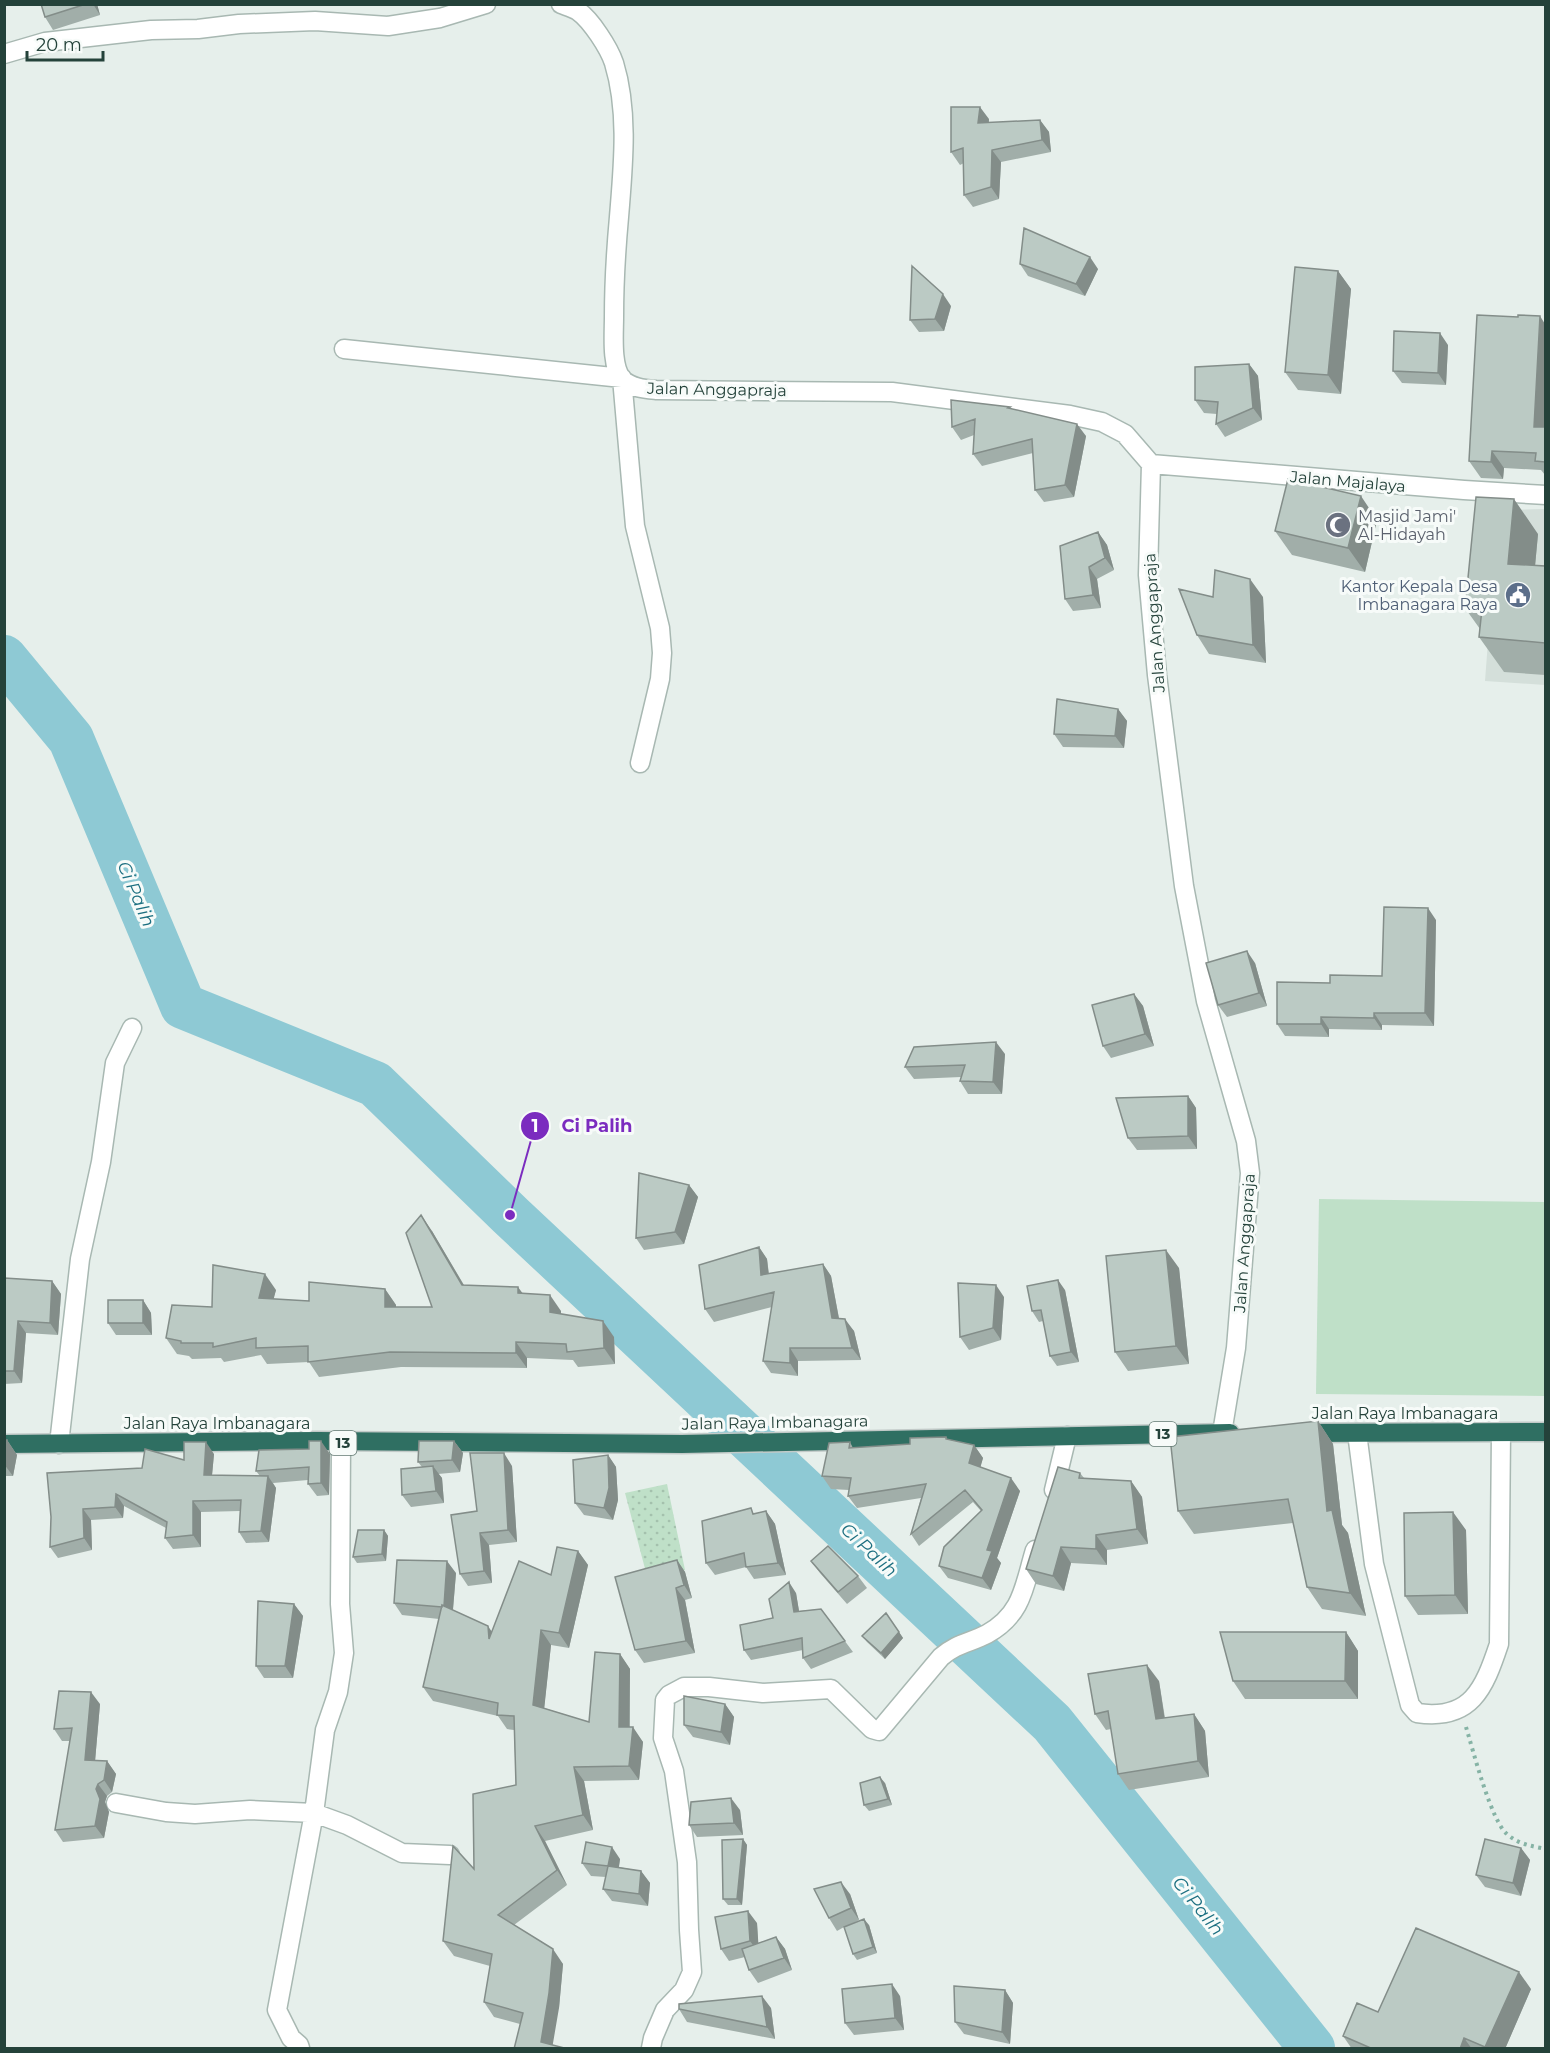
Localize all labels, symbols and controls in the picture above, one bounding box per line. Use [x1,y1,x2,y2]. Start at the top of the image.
scale bar [27,24,104,62]
text: 20 m [36,34,82,56]
street label: Jalan Anggapraja [646,379,787,400]
street label: Jalan Majalaya [1288,467,1407,496]
place label: Masjid Jami' Al-Hidayah [1358,507,1456,544]
mosque icon: Masjid Jami' Al-Hidayah [1323,510,1353,540]
street label: Jalan Anggapraja [1140,553,1169,694]
place label: Kantor Kepala Desa Imbanagara Raya [1341,577,1498,614]
public building icon: Kantor Kepala Desa Imbanagara Raya [1503,580,1533,610]
water label: Ci Palih [112,858,160,930]
callout: Ci Palih [520,1108,645,1144]
text: 1 [531,1115,539,1137]
text: Ci Palih [562,1115,632,1137]
street label: Jalan Anggapraja [1230,1173,1259,1314]
street label: Jalan Raya Imbanagara [1311,1404,1498,1423]
street label: Jalan Raya Imbanagara [680,1411,869,1434]
street label: Jalan Raya Imbanagara [123,1414,310,1433]
road number: 13 [1150,1422,1176,1446]
road number: 13 [330,1431,356,1455]
water label: Ci Palih [836,1518,902,1582]
water label: Ci Palih [1168,1872,1228,1940]

